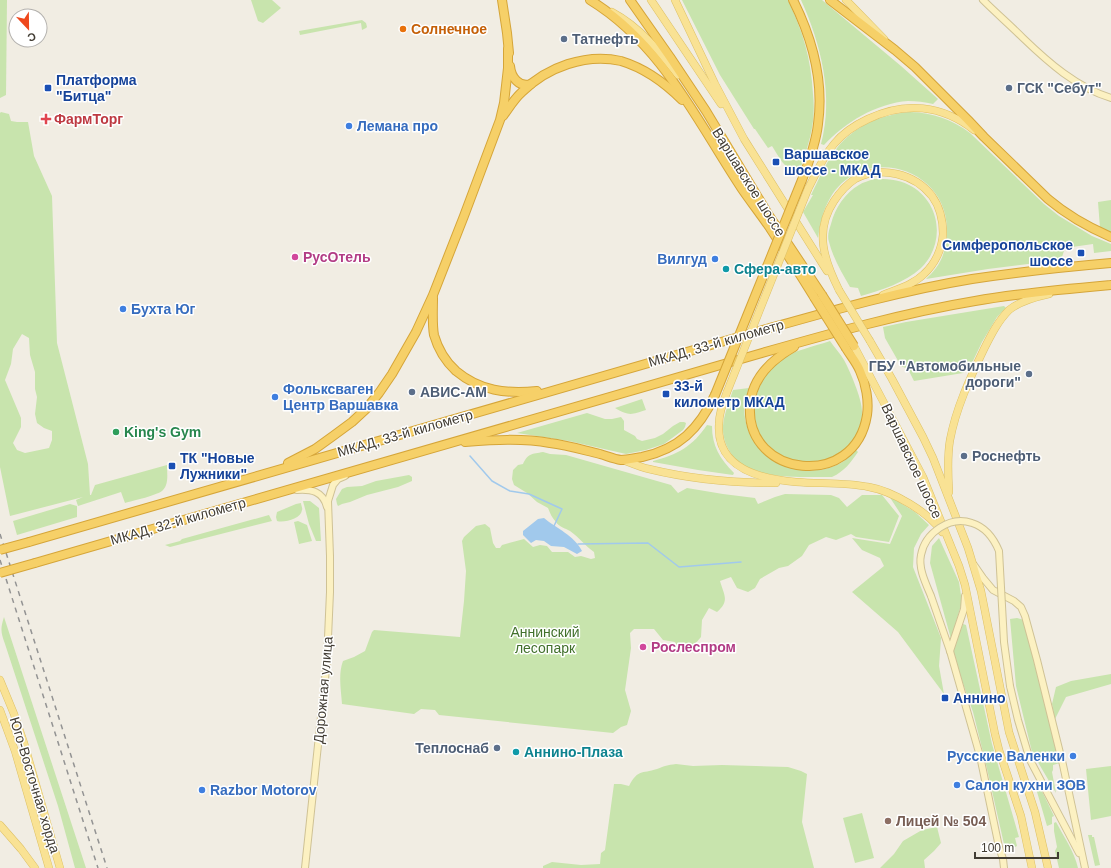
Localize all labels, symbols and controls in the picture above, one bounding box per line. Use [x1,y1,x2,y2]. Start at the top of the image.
north arrow [8,8,48,48]
place label: Солнечное [411,21,487,37]
marker: Солнечное [398,24,408,34]
text: С [26,30,38,44]
place label: Татнефть [572,31,639,47]
marker: Татнефть [559,34,569,44]
place label: Платформа "Битца" [56,72,137,104]
place label: ГСК "Себут" [1017,80,1102,96]
marker: Платформа "Битца" [43,83,53,93]
marker: ГСК "Себут" [1004,83,1014,93]
place label: ФармТорг [54,111,123,127]
marker: ФармТорг [41,114,51,124]
place label: Лемана про [357,118,438,134]
marker: Лемана про [344,121,354,131]
street label: Варшавское шоссе [709,125,789,239]
place label: Варшавское шоссе - МКАД [784,146,881,178]
marker: Варшавское шоссе - МКАД [771,157,781,167]
place label: Симферопольское шоссе [942,237,1073,269]
marker: Симферопольское шоссе [1076,248,1086,258]
place label: РусОтель [303,249,371,265]
place label: Вилгуд [657,251,707,267]
marker: РусОтель [290,252,300,262]
marker: Вилгуд [710,254,720,264]
place label: Сфера-авто [734,261,816,277]
marker: Сфера-авто [721,264,731,274]
place label: Бухта Юг [131,301,196,317]
marker: Бухта Юг [118,304,128,314]
street label: МКАД, 33-й километр [646,316,786,370]
place label: ГБУ "Автомобильные дороги" [869,358,1021,390]
marker: ГБУ "Автомобильные дороги" [1024,369,1034,379]
place label: 33-й километр МКАД [674,378,785,410]
place label: Фольксваген Центр Варшавка [283,381,398,413]
place label: АВИС-АМ [420,384,487,400]
marker: АВИС-АМ [407,387,417,397]
marker: 33-й километр МКАД [661,389,671,399]
marker: Фольксваген Центр Варшавка [270,392,280,402]
street label: Варшавское шоссе [878,401,946,521]
street label: МКАД, 33-й километр [335,406,475,460]
place label: King's Gym [124,424,201,440]
marker: King's Gym [111,427,121,437]
place label: Роснефть [972,448,1041,464]
place label: ТК "Новые Лужники" [180,450,255,482]
marker: Роснефть [959,451,969,461]
marker: ТК "Новые Лужники" [167,461,177,471]
street label: МКАД, 32-й километр [108,494,248,548]
park label: Аннинский лесопарк [510,624,580,656]
street label: Дорожная улица [310,635,336,744]
place label: Рослеспром [651,639,736,655]
marker: Рослеспром [638,642,648,652]
place label: Аннино [953,690,1006,706]
marker: Аннино [940,693,950,703]
street label: Юго-Восточная хорда [7,715,63,855]
place label: Теплоснаб [415,740,489,756]
marker: Теплоснаб [492,743,502,753]
place label: Аннино-Плаза [524,744,623,760]
marker: Аннино-Плаза [511,747,521,757]
place label: Русские Валенки [947,748,1065,764]
marker: Русские Валенки [1068,751,1078,761]
place label: Салон кухни ЗОВ [965,777,1086,793]
marker: Салон кухни ЗОВ [952,780,962,790]
place label: Razbor Motorov [210,782,317,798]
marker: Razbor Motorov [197,785,207,795]
place label: Лицей № 504 [896,813,986,829]
marker: Лицей № 504 [883,816,893,826]
scale bar [975,834,1058,860]
text: 100 m [981,841,1014,855]

